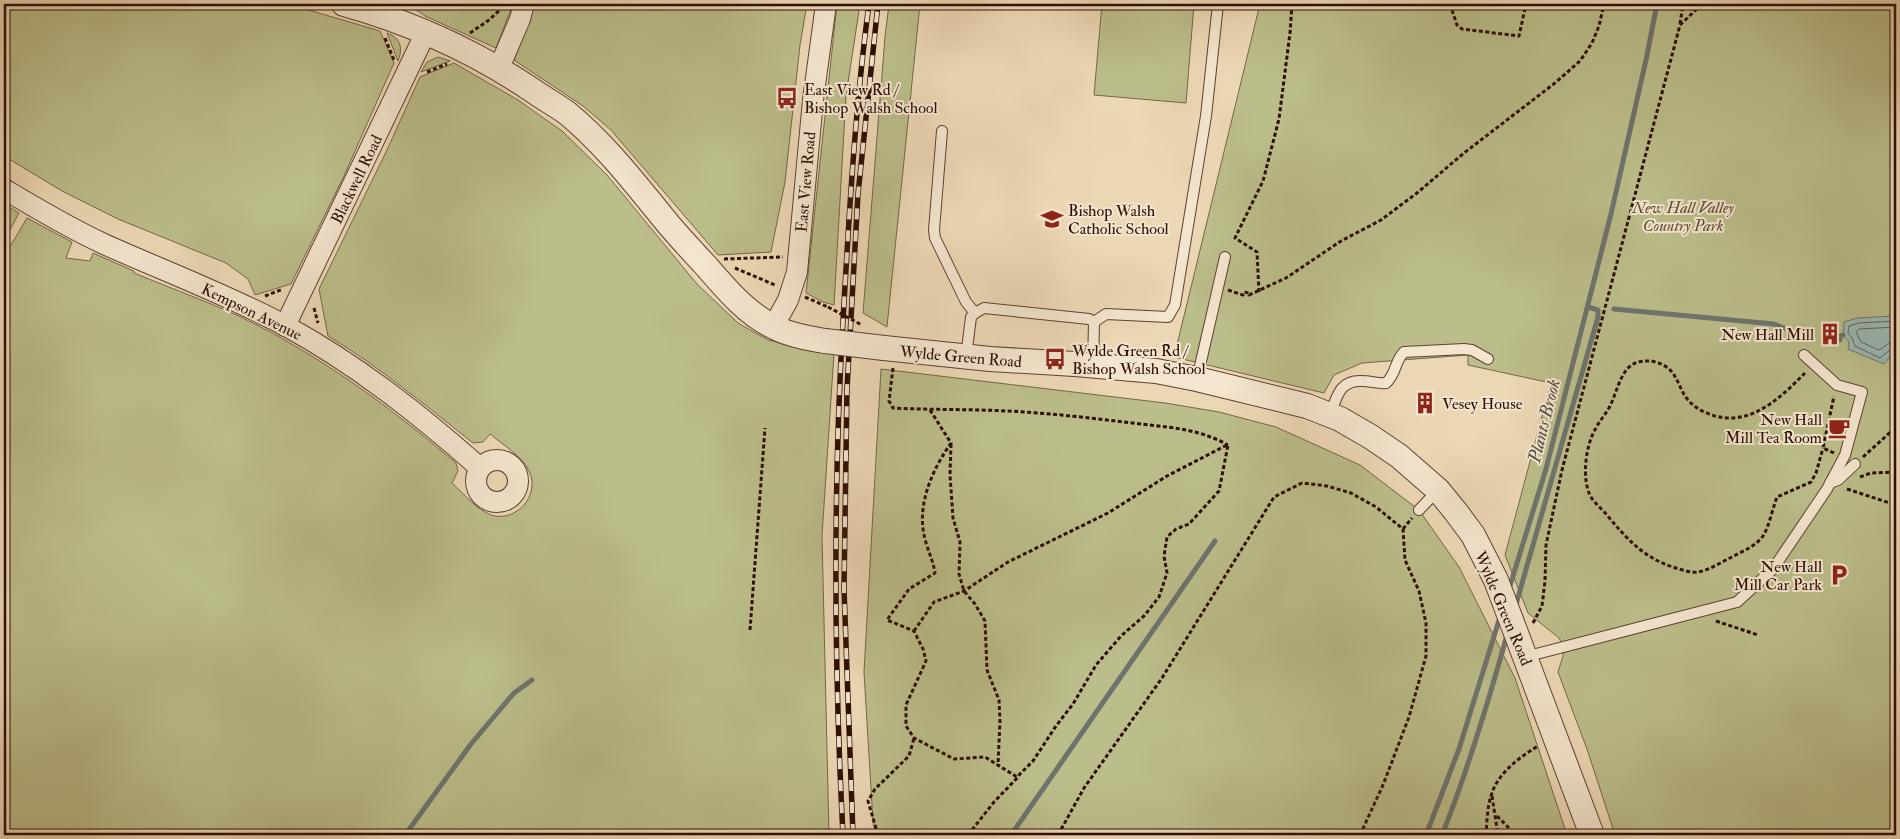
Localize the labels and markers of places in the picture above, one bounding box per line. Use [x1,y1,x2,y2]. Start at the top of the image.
place label: East View Rd / Bishop Walsh School [804,80,938,119]
bus stop icon: East View Rd / Bishop Walsh School [774,85,800,111]
place label: Bishop Walsh Catholic School [1068,201,1169,239]
school or university icon: Bishop Walsh Catholic School [1039,206,1065,232]
building icon: New Hall Mill [1817,321,1843,347]
place label: New Hall Mill [1721,325,1814,345]
place label: Wylde Green Rd / Bishop Walsh School [1071,341,1206,380]
bus stop icon: Wylde Green Rd / Bishop Walsh School [1042,346,1068,372]
building icon: Vesey House [1412,390,1438,416]
place label: Vesey House [1442,394,1523,414]
place label: New Hall Mill Tea Room [1725,410,1823,448]
cafe icon: New Hall Mill Tea Room [1826,415,1852,441]
place label: New Hall Mill Car Park [1734,557,1822,595]
parking icon: New Hall Mill Car Park [1826,562,1852,588]

